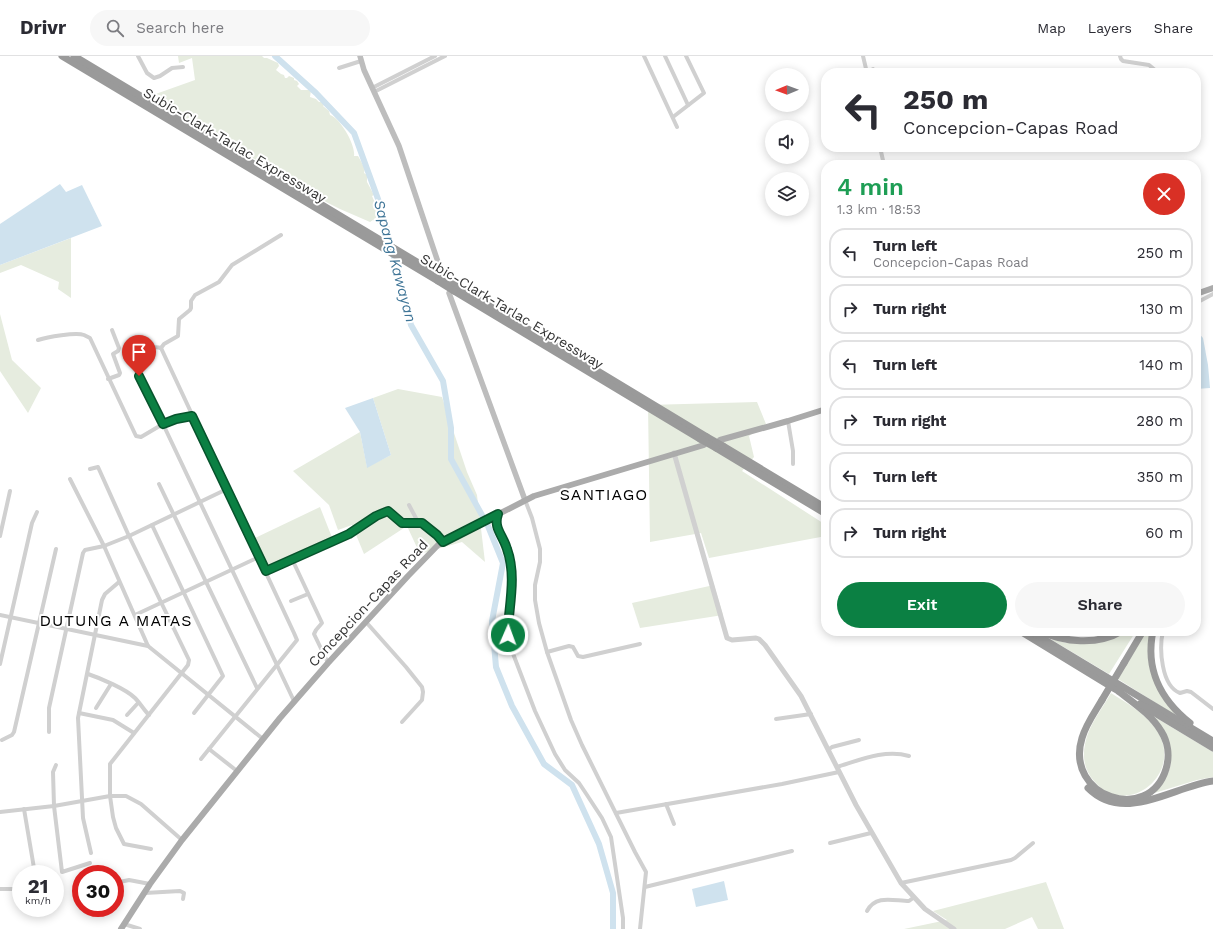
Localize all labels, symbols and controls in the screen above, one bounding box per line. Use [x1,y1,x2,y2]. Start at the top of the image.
search box [90,10,370,46]
text: Drivr [20,16,66,39]
icon: search [104,17,126,39]
text: Search here [136,19,224,37]
text: Map [1037,20,1066,36]
text: Layers [1088,20,1132,36]
text: Share [1154,20,1193,36]
north arrow [765,68,809,112]
map controls [765,68,809,216]
text: 250 m [903,83,988,116]
street label: Subic-Clark-Tarlac Expressway [141,84,330,206]
icon: left [837,84,889,136]
text: Concepcion-Capas Road [903,117,1119,138]
button: sound [765,120,809,164]
button: layers [765,172,809,216]
text: 4 min [837,173,904,201]
button: close [1143,173,1185,215]
water label: Sapang Kawayan [370,198,420,324]
text: 1.3 km · 18:53 [837,202,921,217]
text: Turn left [873,237,937,255]
icon: left [839,242,861,264]
text: 250 m [1137,244,1183,262]
street label: Subic-Clark-Tarlac Expressway [418,250,607,372]
text: Concepcion-Capas Road [873,255,1029,270]
icon: right [839,298,861,320]
text: Turn right [873,300,946,318]
text: 130 m [1140,300,1183,318]
pin [122,335,156,376]
icon: arrive [128,341,150,363]
icon: left [839,354,861,376]
text: Turn left [873,356,937,374]
text: 140 m [1139,356,1183,374]
icon: right [839,410,861,432]
text: Turn right [873,412,946,430]
text: 280 m [1136,412,1183,430]
icon: left [839,466,861,488]
text: Turn left [873,468,937,486]
text: 350 m [1137,468,1183,486]
district label: SANTIAGO [560,485,648,504]
icon: right [839,522,861,544]
text: Turn right [873,524,946,542]
text: 60 m [1145,524,1183,542]
street label: Concepcion-Capas Road [305,536,431,670]
button: Exit [837,582,1007,628]
button: Share [1015,582,1185,628]
district label: DUTUNG A MATAS [39,611,193,630]
position arrow [487,614,529,656]
speed limit sign: 30 [72,865,124,917]
text: 21 [28,874,48,898]
text: km/h [25,895,51,906]

